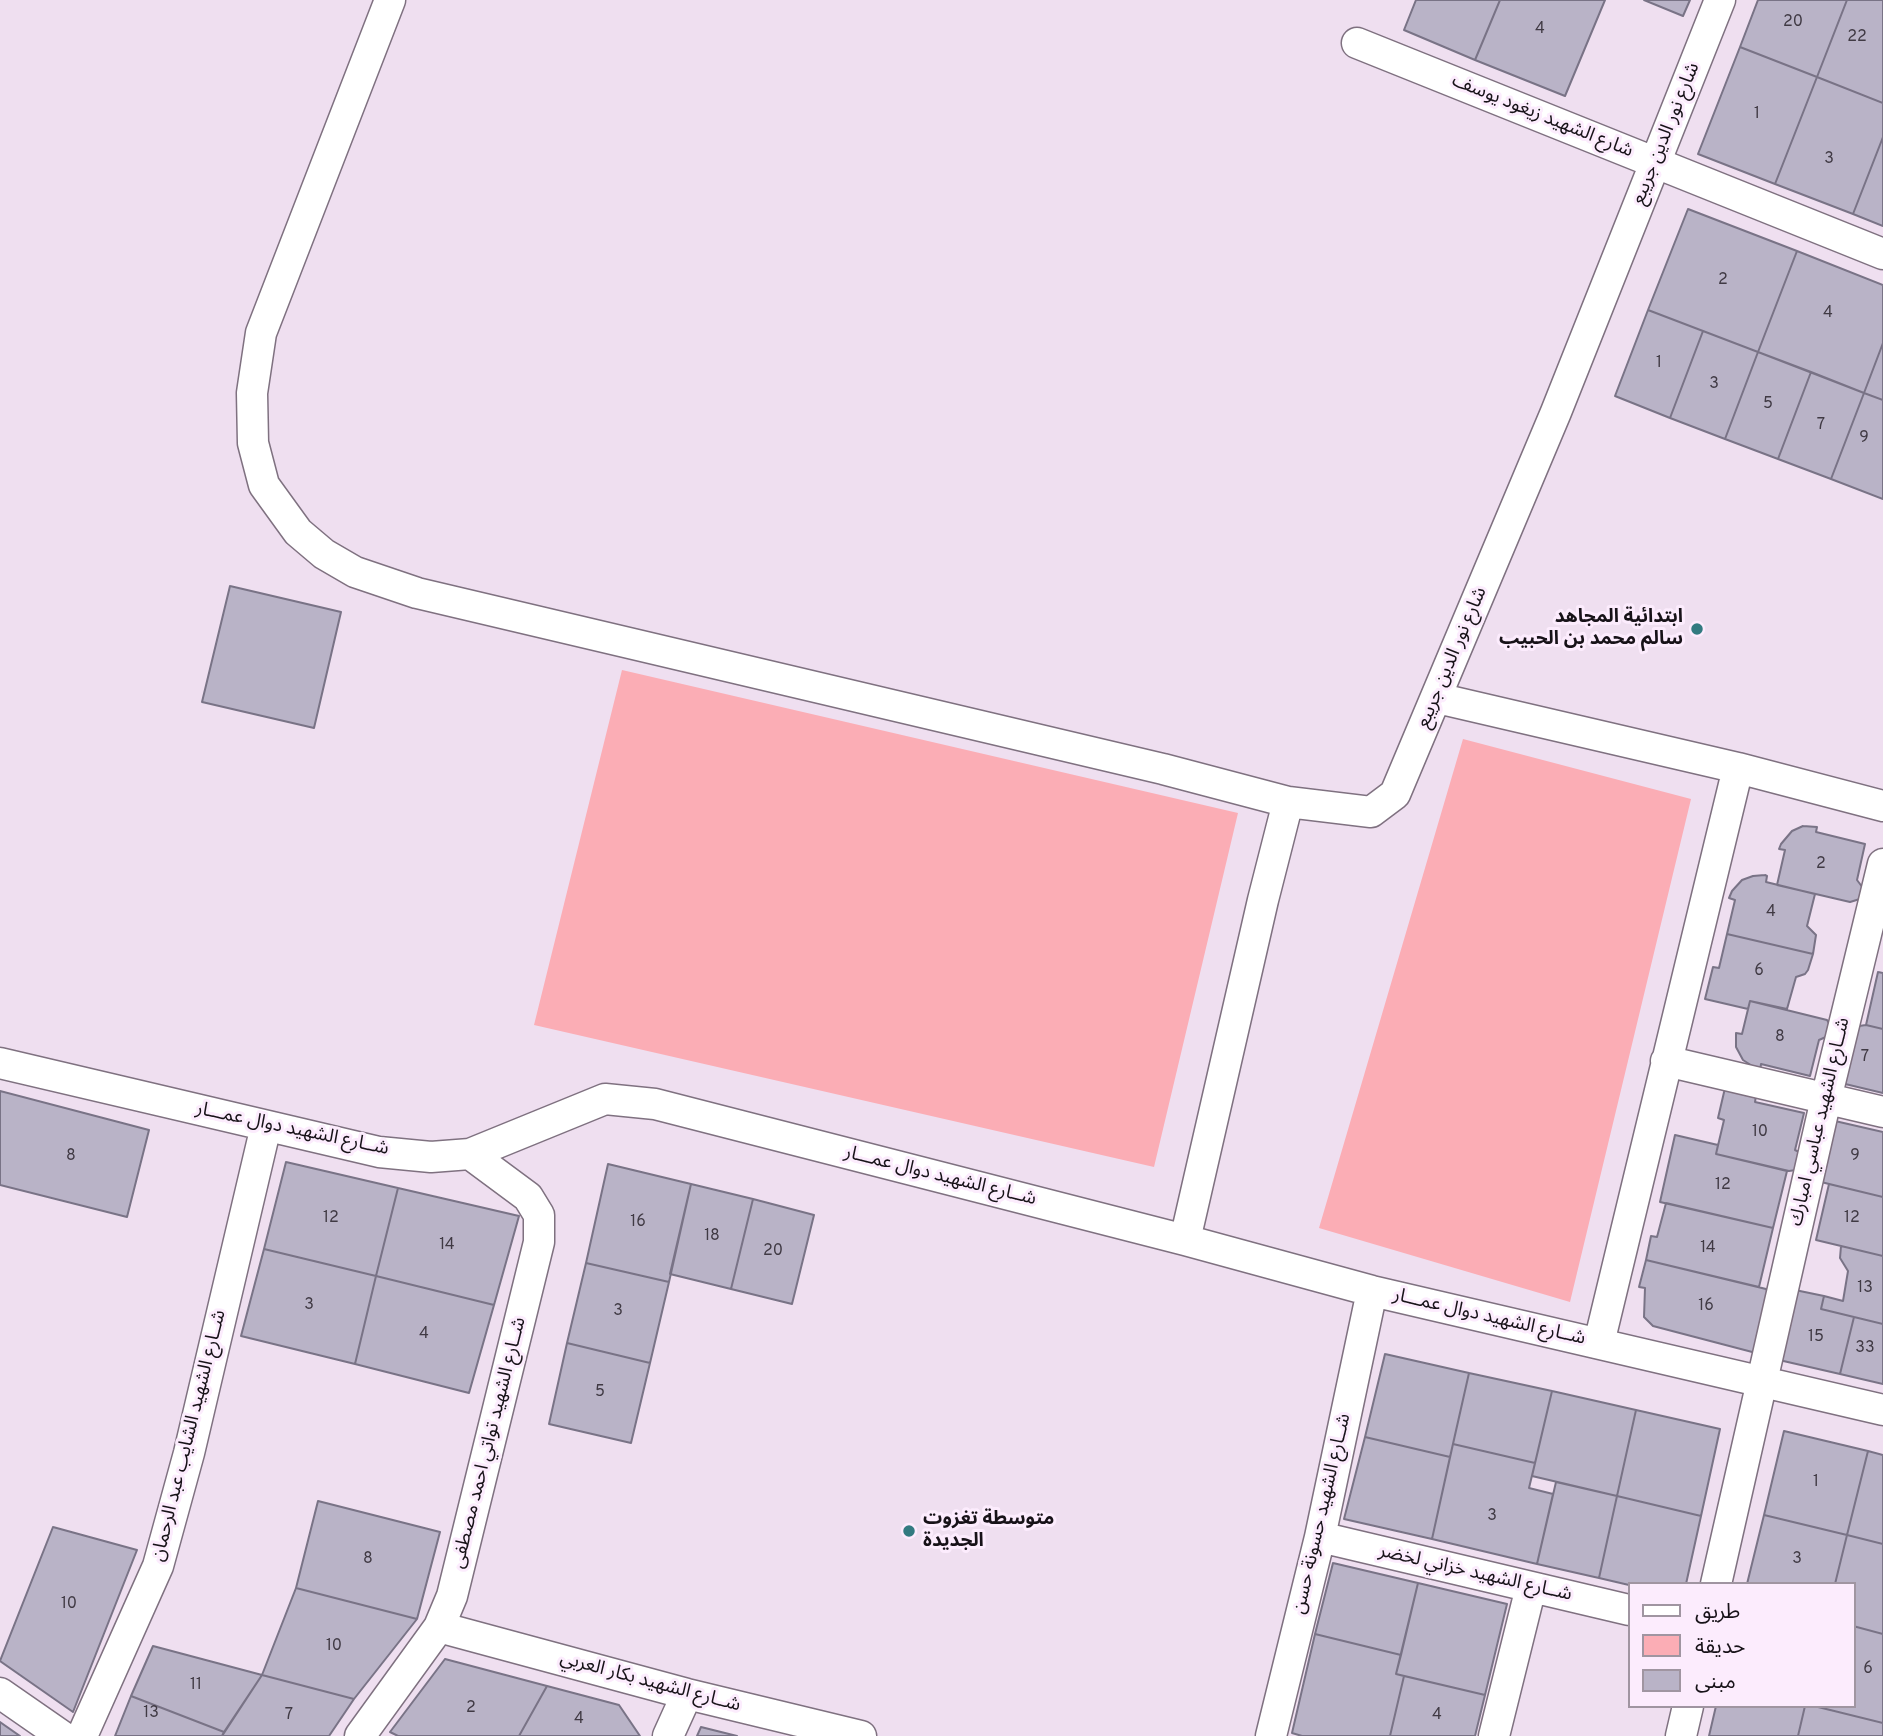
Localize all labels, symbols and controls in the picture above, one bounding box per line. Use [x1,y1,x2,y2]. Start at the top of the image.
house number: 20 [1783,13,1803,33]
house number: 4 [1535,20,1545,40]
house number: 22 [1847,28,1867,48]
street label: شارع نور الدين جريبع [1628,60,1706,208]
street label: شارع الشهيد زيغود يوسف [1448,70,1636,164]
house number: 1 [1754,105,1760,125]
house number: 3 [1824,150,1834,170]
house number: 2 [1718,271,1728,291]
house number: 4 [1823,304,1833,324]
house number: 1 [1656,354,1662,374]
house number: 3 [1709,375,1719,395]
house number: 5 [1763,395,1773,415]
house number: 7 [1817,416,1825,436]
house number: 9 [1859,429,1869,449]
street label: شارع نور الدين جريبع [1413,584,1493,732]
place label: ابتدائية المجاهد سالم محمد بن الحبيب [1499,607,1683,651]
marker: ابتدائية المجاهد سالم محمد بن الحبيب [1689,621,1705,637]
house number: 2 [1816,855,1826,875]
house number: 4 [1766,903,1776,923]
house number: 6 [1754,962,1764,982]
street label: شــارع الشهيد عباسي امبارك [1786,1015,1856,1229]
house number: 8 [1775,1028,1785,1048]
house number: 7 [1861,1048,1869,1068]
street label: شــارع الشهيد دوال عمـــار [193,1098,391,1162]
house number: 10 [1752,1123,1768,1143]
street label: شــارع الشهيد دوال عمـــار [842,1142,1038,1212]
house number: 8 [66,1147,76,1167]
house number: 9 [1850,1147,1860,1167]
house number: 12 [1715,1176,1731,1196]
house number: 12 [323,1209,339,1229]
house number: 12 [1844,1209,1860,1229]
house number: 16 [630,1213,646,1233]
house number: 18 [704,1227,720,1247]
house number: 14 [439,1236,455,1256]
house number: 14 [1700,1239,1716,1259]
house number: 20 [763,1242,783,1262]
house number: 13 [1857,1279,1873,1299]
street label: شــارع الشهيد دوال عمـــار [1391,1285,1587,1351]
house number: 3 [304,1296,314,1316]
house number: 16 [1698,1297,1714,1317]
house number: 3 [613,1302,623,1322]
street label: شــارع الشهيد الشايب عبد الرحمان [148,1308,232,1564]
street label: شــارع الشهيد تواتي احمد مصطفى [448,1315,532,1571]
house number: 4 [419,1325,429,1345]
house number: 15 [1808,1328,1824,1348]
house number: 33 [1855,1339,1875,1359]
house number: 5 [595,1383,605,1403]
street label: شــارع الشهيد حسونة حسن [1289,1412,1357,1616]
house number: 1 [1813,1473,1819,1493]
house number: 3 [1487,1507,1497,1527]
place label: متوسطة تغزوت الجديدة [923,1509,1054,1553]
marker: متوسطة تغزوت الجديدة [901,1523,917,1539]
street label: شــارع الشهيد خزاني لخضر [1376,1541,1574,1607]
house number: 8 [363,1550,373,1570]
house number: 3 [1792,1550,1802,1570]
legend [1628,1582,1855,1708]
house number: 10 [61,1595,77,1615]
text: طريق [1695,1599,1740,1626]
text: حديقة [1695,1634,1745,1661]
house number: 10 [326,1637,342,1657]
street label: شــارع الشهيد بكار العربي [557,1648,743,1718]
house number: 6 [1863,1660,1873,1680]
text: مبنى [1695,1669,1736,1696]
house number: 11 [190,1676,202,1696]
house number: 2 [466,1699,476,1719]
house number: 13 [143,1704,159,1724]
house number: 7 [285,1706,293,1726]
house number: 4 [1432,1706,1442,1726]
house number: 4 [574,1710,584,1730]

